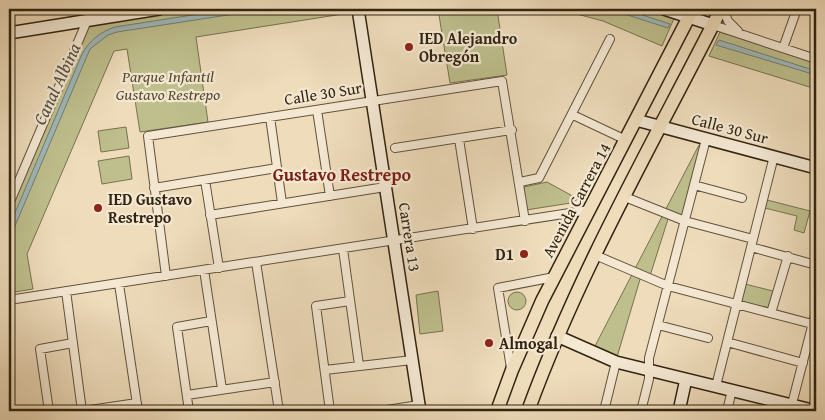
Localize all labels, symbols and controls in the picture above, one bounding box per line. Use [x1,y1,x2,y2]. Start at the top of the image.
place label: IED Alejandro Obregón [419,26,518,68]
water label: Canal Albina [26,38,88,129]
marker: IED Alejandro Obregón [403,41,415,53]
park label: Parque Infantil Gustavo Restrepo [116,64,220,106]
street label: Calle 30 Sur [282,75,364,111]
street label: Calle 30 Sur [689,106,771,150]
street label: Avenida Carrera 14 [536,138,616,262]
district label: Gustavo Restrepo [273,161,412,188]
place label: IED Gustavo Restrepo [108,187,193,229]
street label: Carrera 13 [393,201,427,273]
marker: IED Gustavo Restrepo [92,202,104,214]
place label: D1 [495,242,514,266]
marker: D1 [518,248,530,260]
place label: Almogal [499,331,558,355]
marker: Almogal [483,337,495,349]

